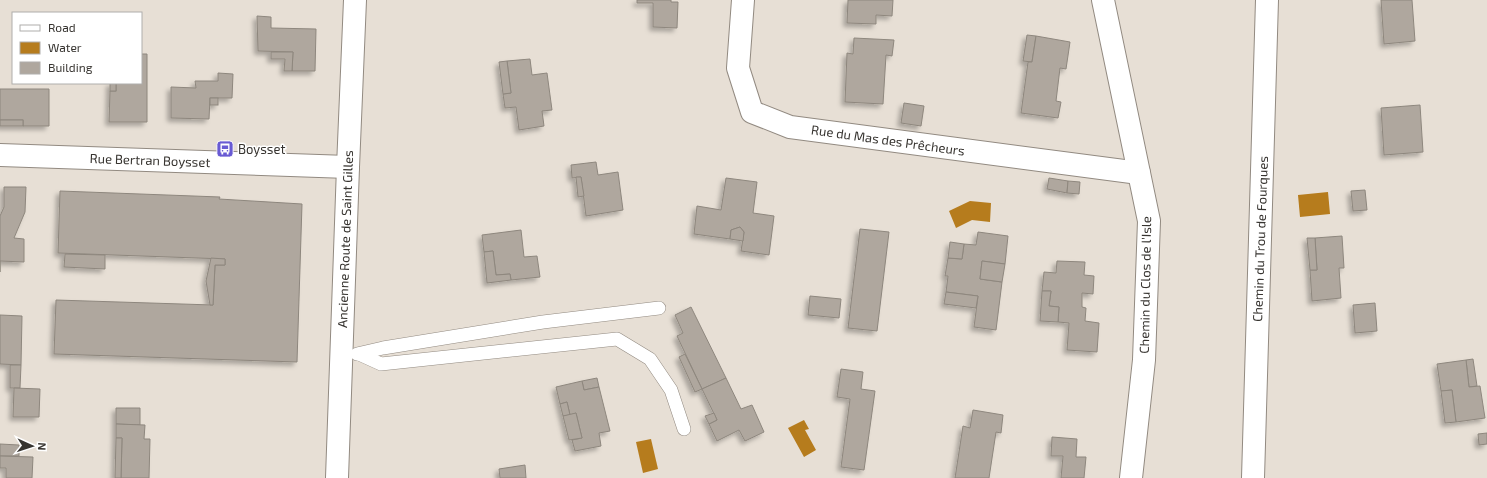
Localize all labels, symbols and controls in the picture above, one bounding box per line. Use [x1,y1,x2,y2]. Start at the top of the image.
legend [12,12,142,84]
text: Road [48,20,76,34]
text: Water [48,40,82,54]
text: Building [48,60,93,74]
street label: Rue du Mas des Prêcheurs [810,121,966,159]
bus stop icon: Boysset [215,139,235,159]
place label: Boysset [238,141,285,157]
street label: Rue Bertran Boysset [89,150,211,170]
street label: Ancienne Route de Saint Gilles [334,150,356,328]
street label: Chemin du Trou de Fourques [1249,156,1271,322]
street label: Chemin du Clos de l'Isle [1136,216,1154,354]
north arrow [12,426,52,466]
text: N [36,442,49,451]

